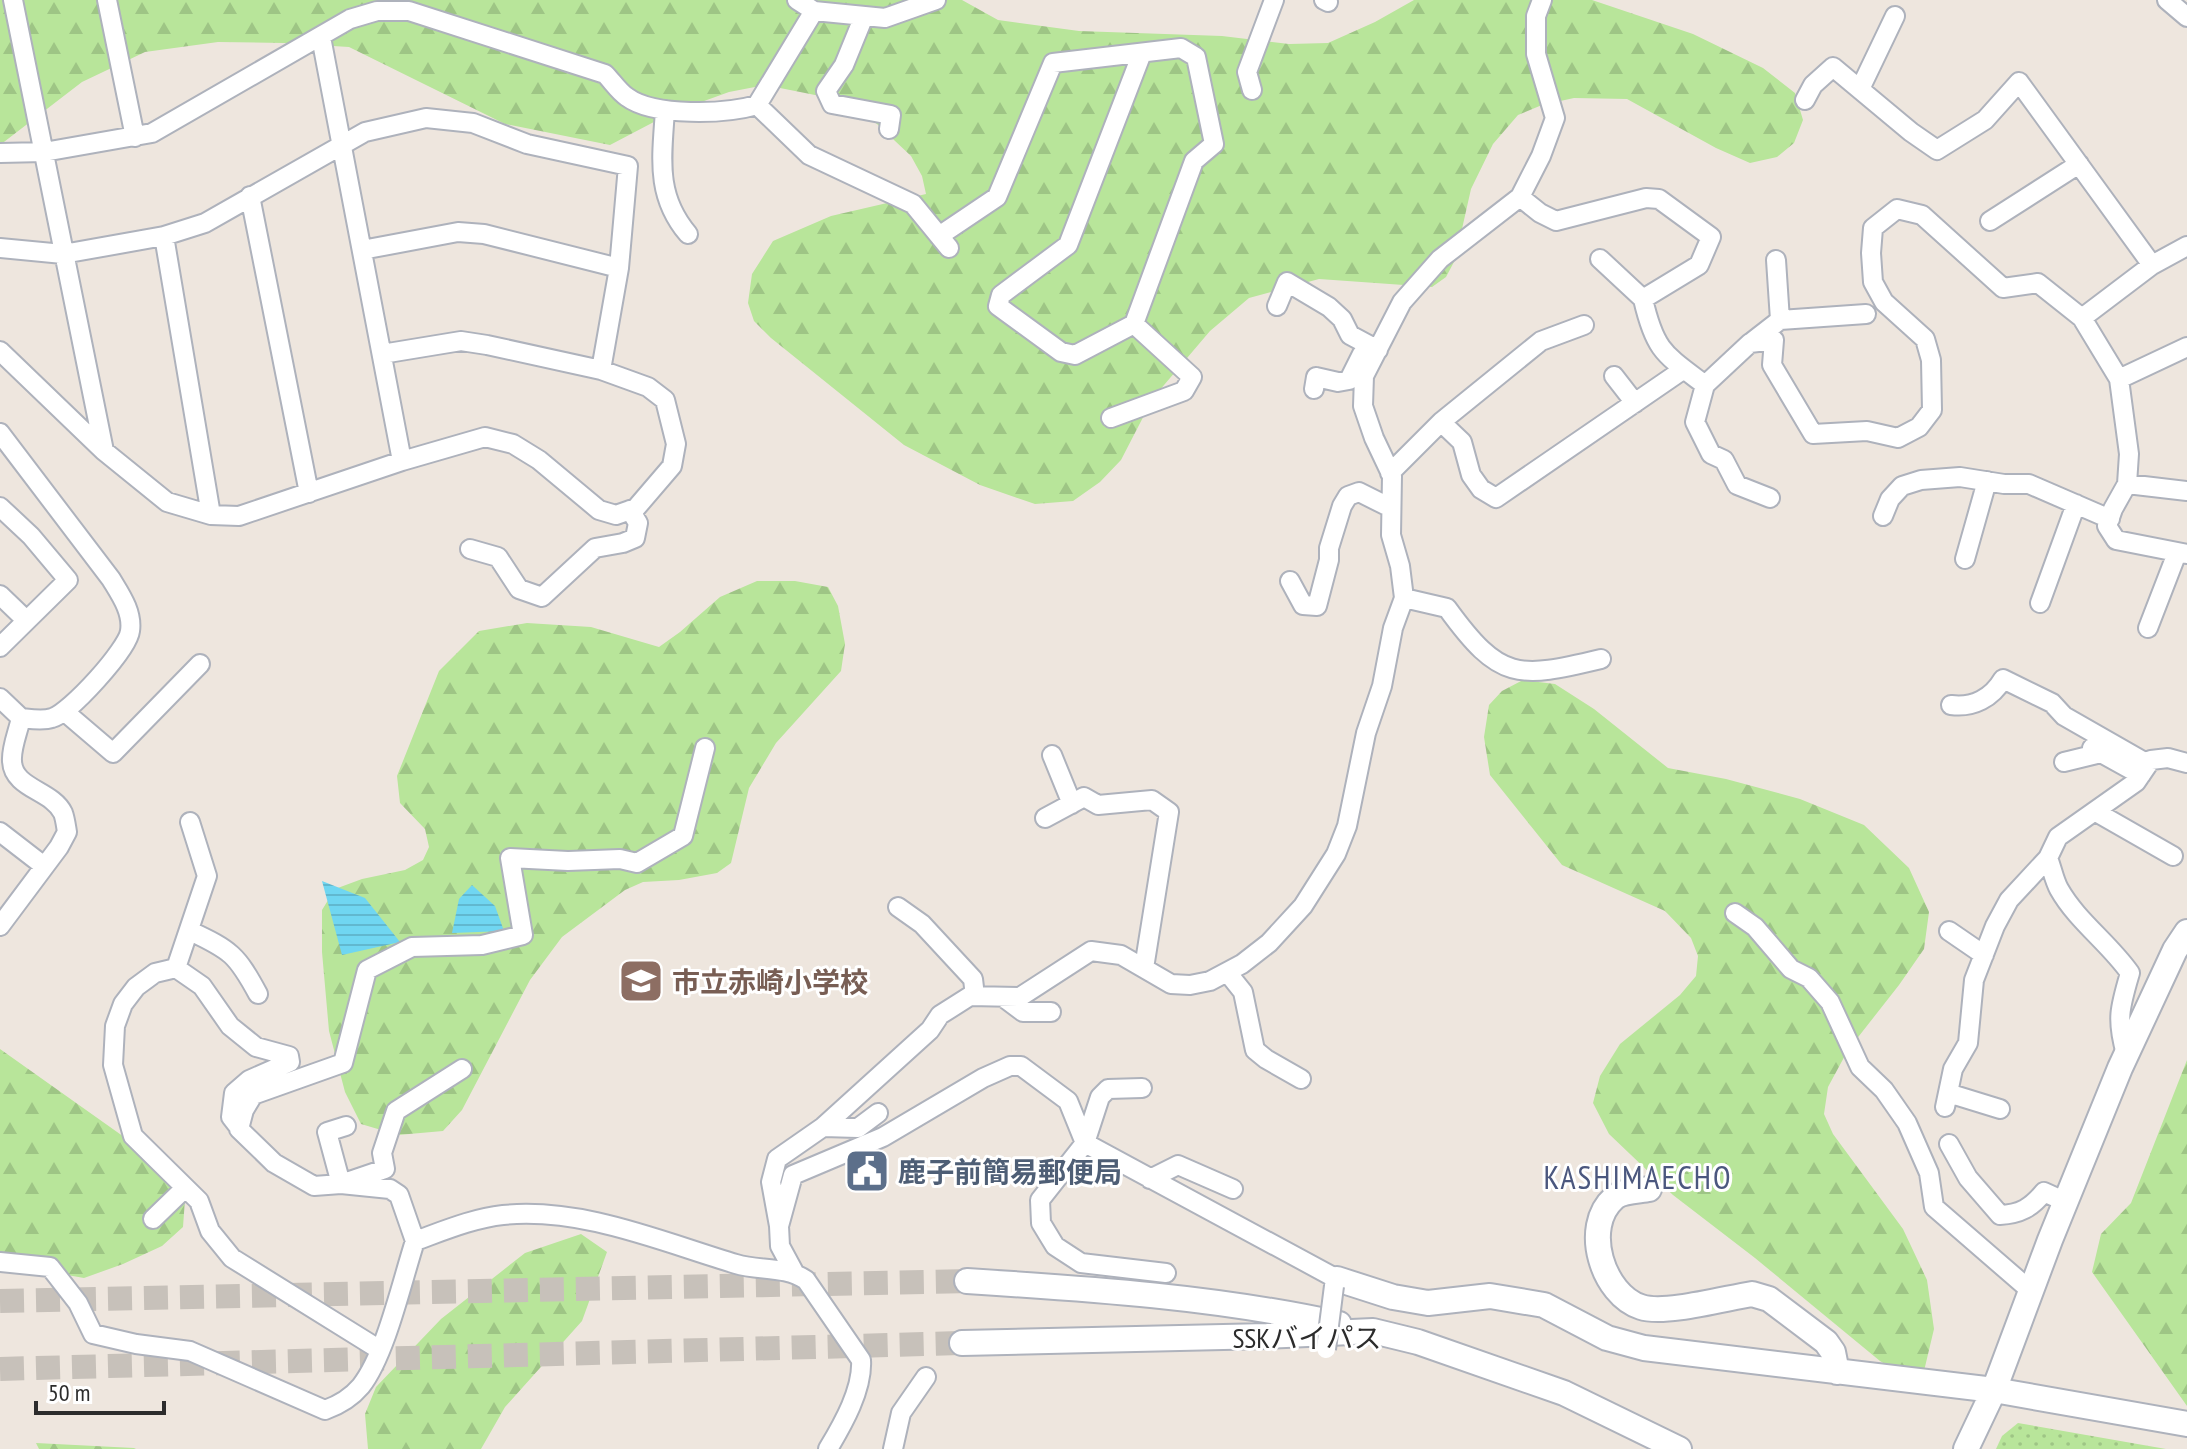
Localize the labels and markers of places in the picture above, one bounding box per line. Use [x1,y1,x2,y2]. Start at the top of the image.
school or university icon: 市立赤崎小学校 [617,957,665,1005]
place label: 市立赤崎小学校 [672,963,868,1000]
public building icon: 鹿子前簡易郵便局 [843,1147,891,1195]
place label: 鹿子前簡易郵便局 [898,1153,1122,1190]

